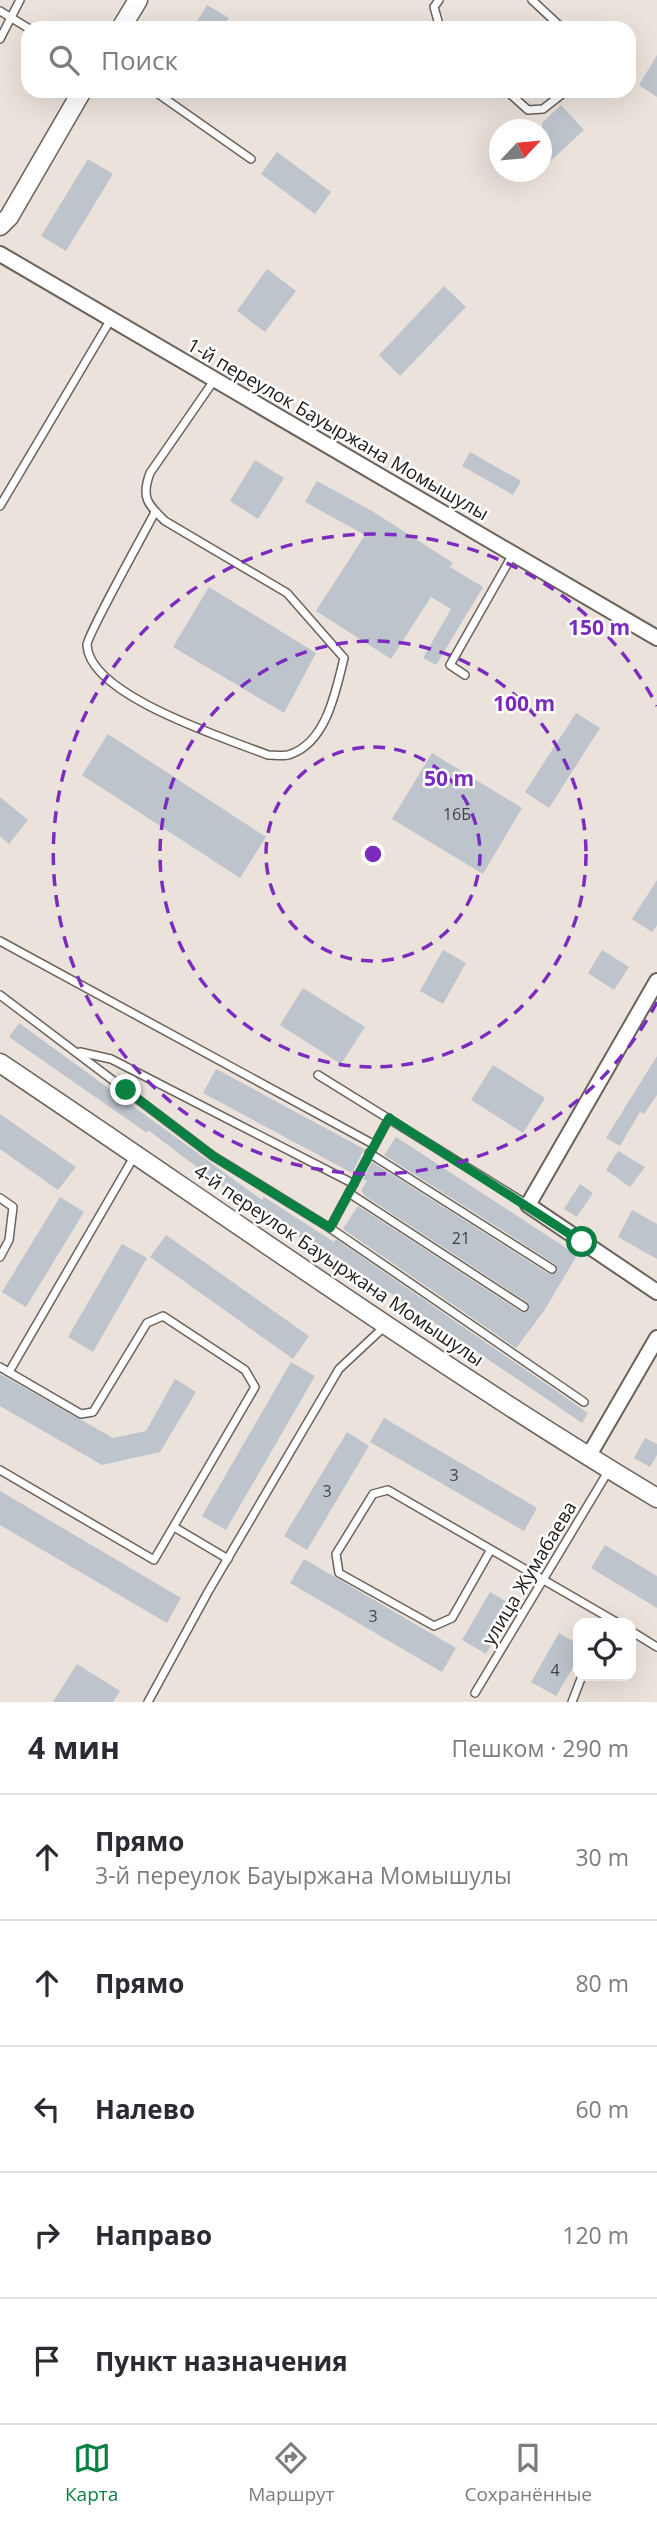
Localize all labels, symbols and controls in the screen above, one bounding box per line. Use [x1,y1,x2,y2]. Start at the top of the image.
search box [21,21,636,98]
icon: search [45,41,83,79]
text: Поиск [101,42,178,78]
north arrow [489,119,552,182]
street label: 1-й переулок Бауыржана Момышулы [182,332,494,526]
text: 150 m [568,613,630,641]
text: 100 m [493,689,555,717]
text: 50 m [424,764,474,792]
house number: 16Б [443,803,471,825]
centre of rings [361,842,385,866]
route end [110,1074,141,1105]
street label: 4-й переулок Бауыржана Момышулы [189,1158,489,1372]
route start [566,1226,597,1257]
house number: 21 [452,1227,470,1249]
house number: 3 [449,1464,459,1486]
house number: 3 [322,1480,332,1502]
street label: улица Жумабаева [476,1496,582,1650]
house number: 3 [368,1605,378,1627]
map controls [573,1618,636,1681]
button: locate [573,1618,636,1681]
house number: 4 [550,1659,560,1681]
text: 4 мин [28,1727,120,1768]
text: Пешком · 290 m [452,1732,629,1764]
text: Прямо [95,1823,184,1859]
icon: ahead [28,1838,66,1876]
text: 30 m [575,1841,629,1873]
text: 3-й переулок Бауыржана Момышулы [95,1859,512,1891]
icon: ahead [28,1964,66,2002]
text: Прямо [95,1965,184,2001]
text: 80 m [575,1967,629,1999]
icon: left [28,2090,66,2128]
text: Налево [95,2091,195,2127]
text: 60 m [575,2093,629,2125]
icon: right [28,2216,66,2254]
text: Направо [95,2217,212,2253]
text: 120 m [562,2219,629,2251]
icon: arrive [28,2342,66,2380]
text: Пункт назначения [95,2343,348,2379]
tab: Карта [65,2439,118,2507]
tab: Маршрут [248,2439,335,2507]
tab: Сохранённые [464,2439,592,2507]

